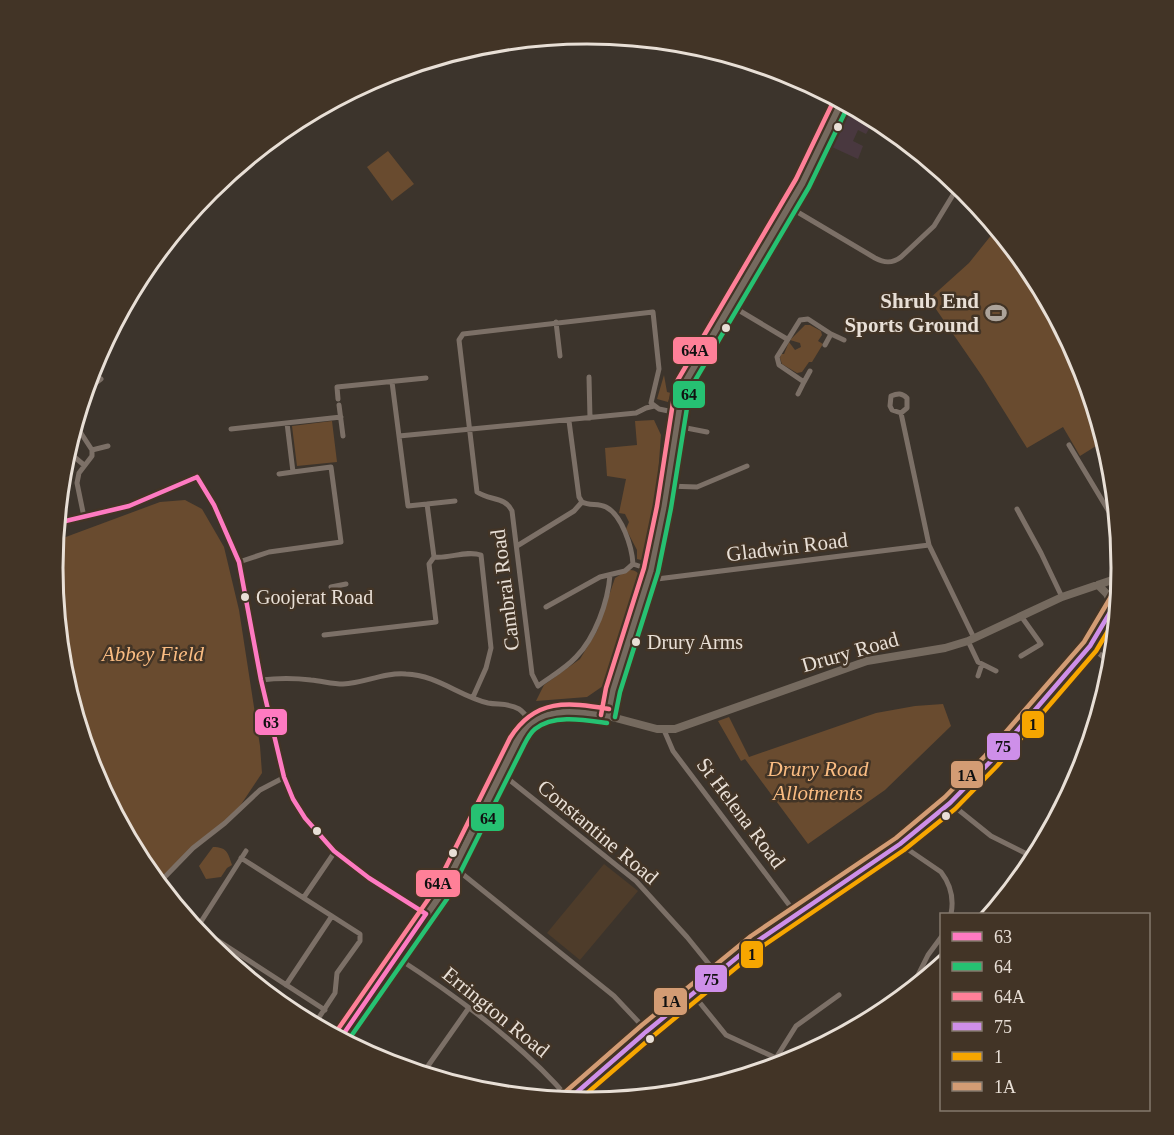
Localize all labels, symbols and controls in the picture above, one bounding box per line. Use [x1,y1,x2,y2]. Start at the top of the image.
unlabelled marker [832,121,844,133]
place label: Shrub End Sports Ground [845,289,979,337]
sports icon: Shrub End Sports Ground [984,301,1008,325]
unlabelled marker [720,322,732,334]
line badge: 64A [672,336,718,365]
text: 64A [681,342,709,359]
line badge: 64 [672,380,706,409]
text: 64 [681,386,697,403]
street label: Cambrai Road [486,528,524,652]
street label: Gladwin Road [725,528,849,566]
place label: Goojerat Road [256,586,373,609]
marker: Goojerat Road [239,591,251,603]
street label: Drury Road [799,627,902,677]
place label: Drury Arms [647,631,743,654]
marker: Drury Arms [630,636,642,648]
park label: Abbey Field [100,642,205,666]
line badge: 63 [254,708,288,736]
line badge: 1 [1021,710,1045,739]
text: 63 [263,714,279,731]
text: 1 [1029,716,1037,733]
line badge: 75 [986,732,1021,761]
text: 75 [995,738,1011,755]
street label: St Helena Road [692,753,791,873]
park label: Drury Road Allotments [767,757,869,805]
line badge: 1A [950,760,984,789]
text: 1A [957,767,977,784]
street label: Constantine Road [533,775,664,890]
line badge: 64 [470,803,505,832]
text: 64 [480,810,496,827]
unlabelled marker [940,810,952,822]
unlabelled marker [311,825,323,837]
unlabelled marker [447,847,459,859]
line badge: 64A [415,869,461,898]
text: 64A [424,875,452,892]
legend [940,913,1150,1111]
text: 63 [994,927,1012,947]
line badge: 1 [740,940,764,969]
text: 1 [748,946,756,963]
text: 64 [994,957,1012,977]
street label: Errington Road [438,962,554,1063]
line badge: 75 [694,964,728,993]
text: 75 [703,971,719,988]
line badge: 1A [653,987,688,1016]
text: 64A [994,987,1025,1007]
text: 1A [661,993,681,1010]
text: 75 [994,1017,1012,1037]
unlabelled marker [644,1033,656,1045]
text: 1 [994,1047,1003,1067]
text: 1A [994,1077,1016,1097]

